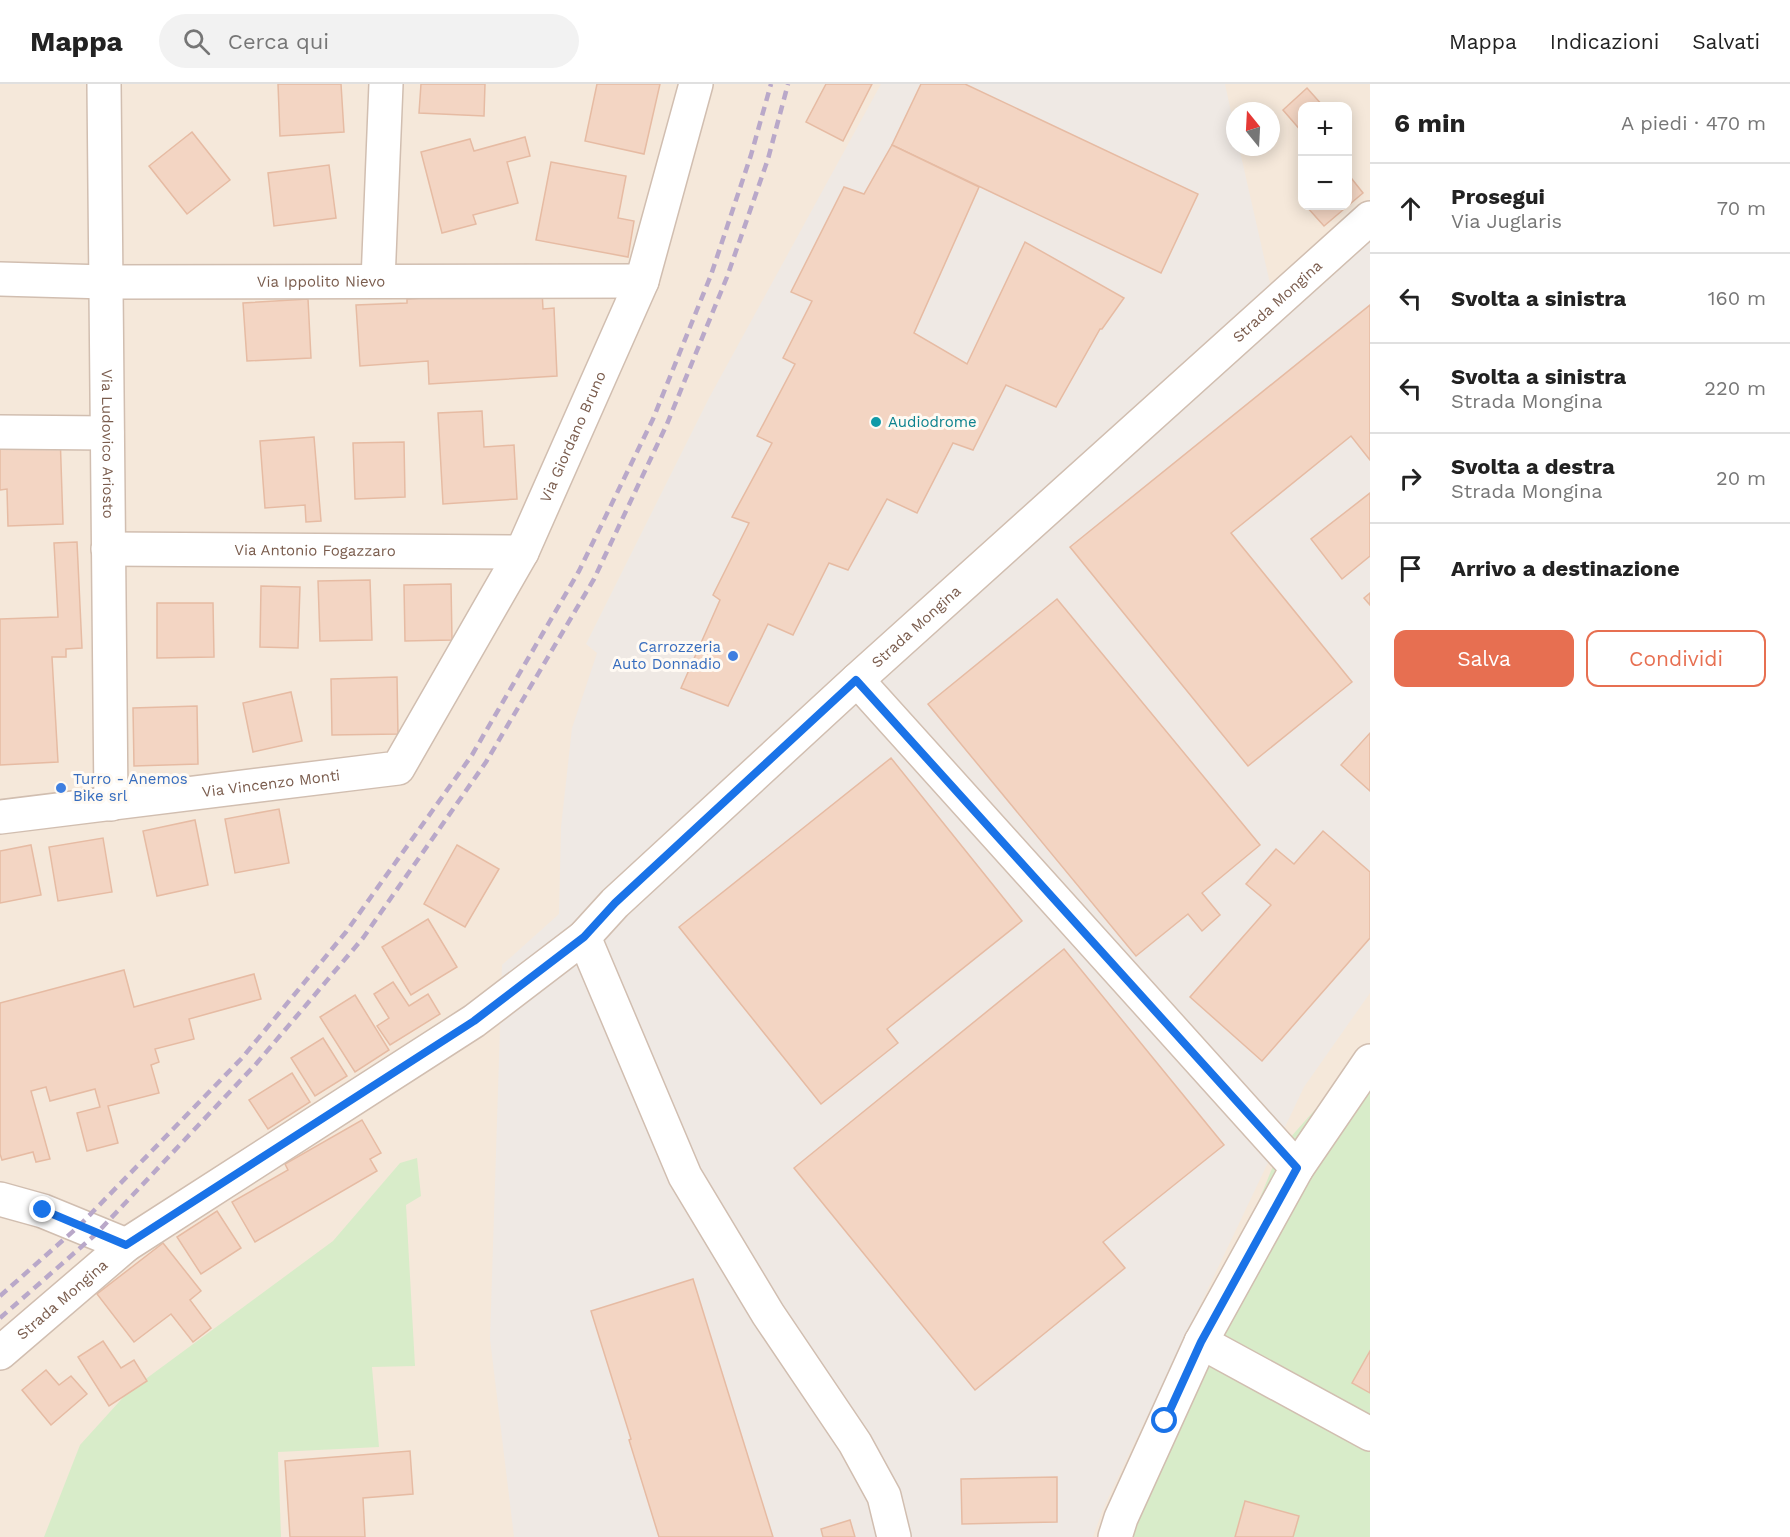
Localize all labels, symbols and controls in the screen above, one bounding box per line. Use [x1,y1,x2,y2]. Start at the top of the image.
search box [159,14,579,68]
text: Mappa [30,25,123,58]
icon: search [180,25,213,58]
text: Cerca qui [228,29,329,54]
text: Mappa [1449,29,1517,54]
text: Indicazioni [1550,29,1659,54]
text: Salvati [1692,29,1760,54]
north arrow [1226,102,1280,156]
map controls [1298,102,1352,210]
button: + [1298,102,1352,156]
text: 6 min [1394,108,1466,138]
text: A piedi · 470 m [1621,111,1766,135]
button: − [1298,156,1352,210]
text: Prosegui [1451,184,1545,209]
icon: ahead [1394,192,1427,225]
text: 70 m [1717,196,1766,220]
text: Via Juglaris [1451,209,1562,233]
street label: Strada Mongina [1229,256,1326,346]
street label: Via Ippolito Nievo [257,272,385,291]
icon: left [1394,282,1427,315]
text: Svolta a sinistra [1451,286,1626,311]
text: 160 m [1708,286,1766,310]
text: Svolta a sinistra [1451,364,1626,389]
street label: Via Giordano Bruno [536,368,610,505]
street label: Via Ludovico Ariosto [98,369,117,519]
icon: left [1394,372,1427,405]
text: 220 m [1704,376,1766,400]
text: Strada Mongina [1451,389,1603,413]
place label: Audiodrome [888,413,977,431]
marker: Audiodrome [869,415,883,429]
text: Svolta a destra [1451,454,1615,479]
icon: right [1394,462,1427,495]
text: 20 m [1716,466,1766,490]
text: Strada Mongina [1451,479,1603,503]
street label: Via Antonio Fogazzaro [234,541,396,560]
icon: arrive [1394,552,1427,585]
text: Arrivo a destinazione [1451,556,1680,581]
street label: Strada Mongina [868,582,965,671]
button: Salva [1394,630,1574,687]
button: Condividi [1586,630,1766,687]
place label: Carrozzeria Auto Donnadio [612,638,721,673]
marker: Carrozzeria Auto Donnadio [726,649,740,663]
street label: Via Vincenzo Monti [201,766,341,801]
place label: Turro - Anemos Bike srl [73,770,188,805]
marker: Turro - Anemos Bike srl [54,781,68,795]
route end [29,1196,55,1222]
street label: Strada Mongina [13,1255,112,1344]
route start [1151,1407,1177,1433]

